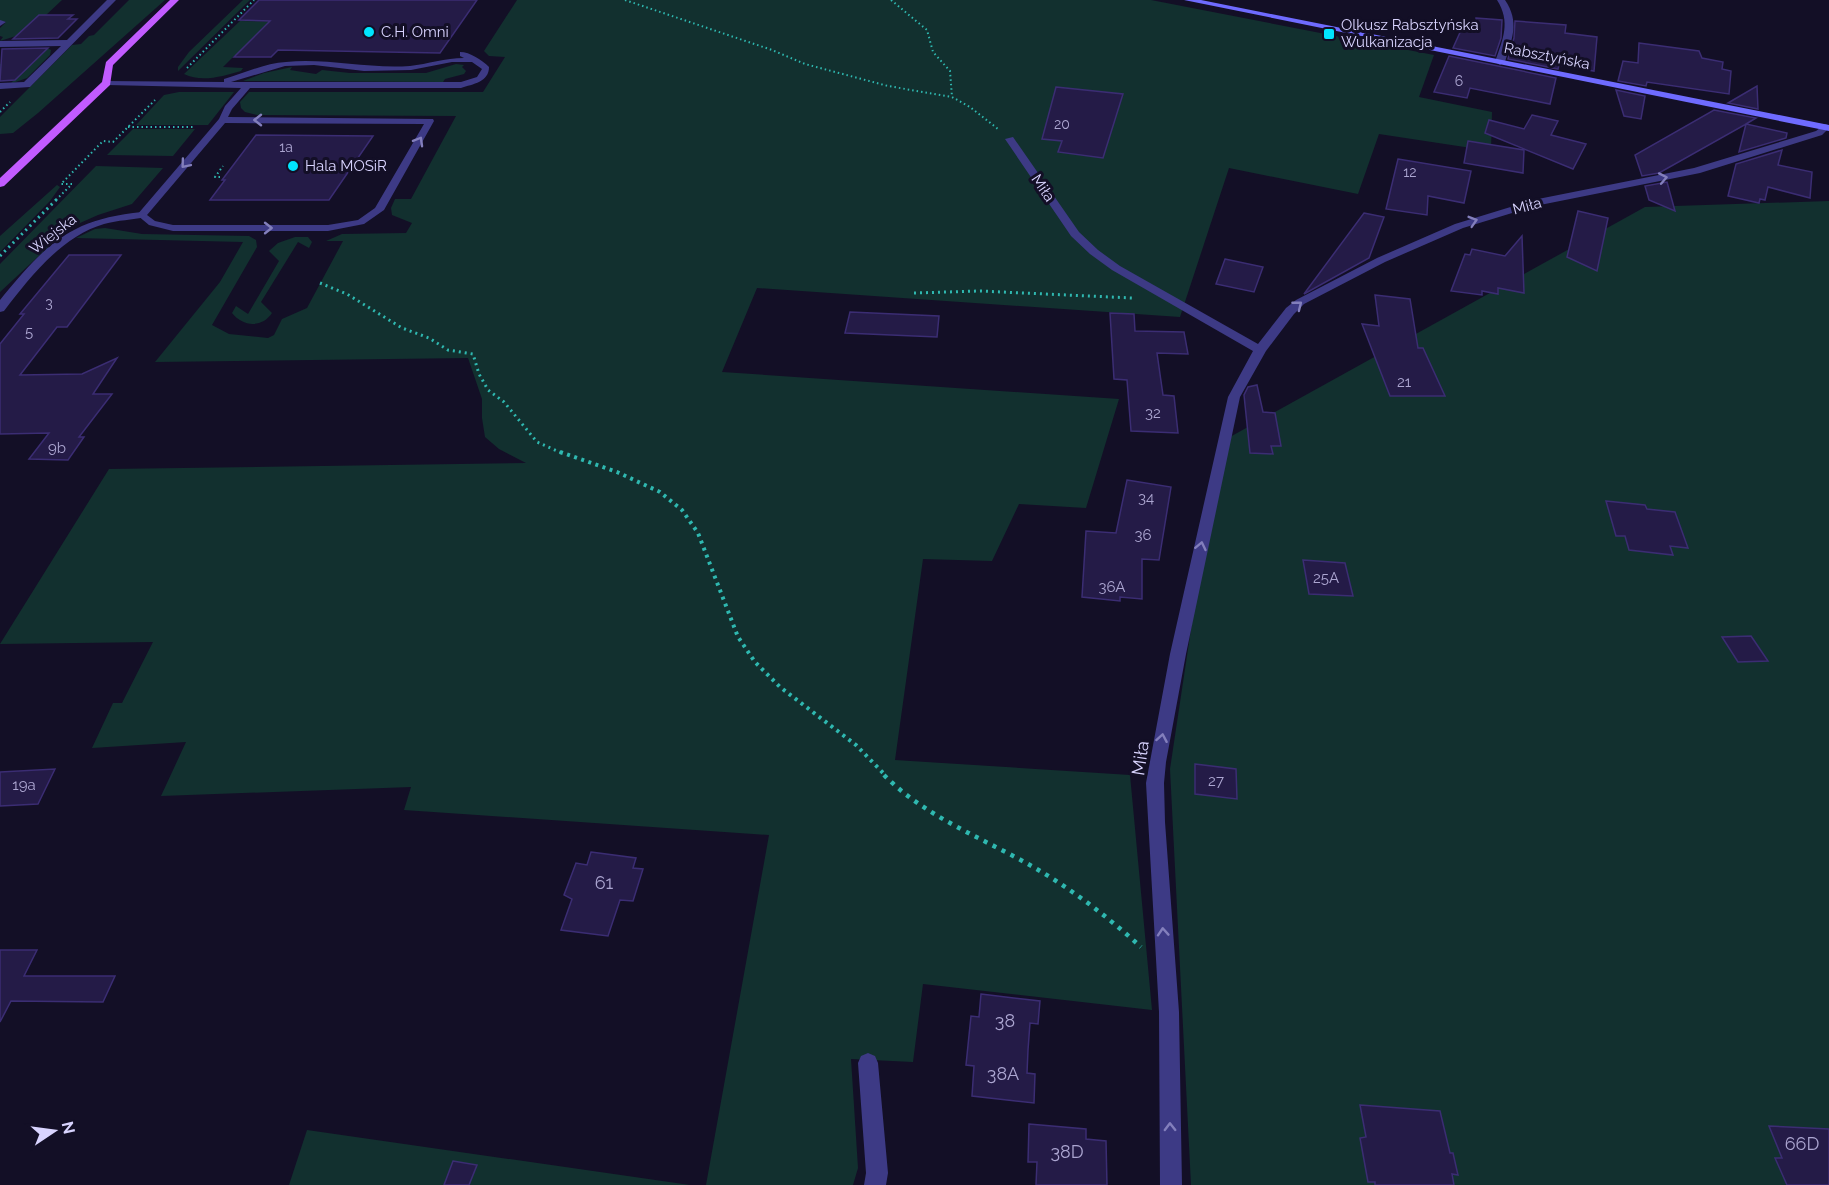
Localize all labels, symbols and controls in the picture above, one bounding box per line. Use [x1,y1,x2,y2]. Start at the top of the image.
place label: Olkusz Rabsztyńska Wulkanizacja [1341,16,1479,51]
place label: C.H. Omni [381,23,449,41]
marker: C.H. Omni [362,25,376,39]
marker: Olkusz Rabsztyńska Wulkanizacja [1322,27,1336,41]
street label: Rabsztyńska [1503,39,1591,73]
house number: 6 [1455,73,1463,89]
one-way arrow [253,114,262,126]
house number: 20 [1054,116,1070,132]
one-way arrow [411,137,423,147]
house number: 1a [279,139,293,155]
one-way arrow [181,157,192,168]
place label: Hala MOSiR [305,157,387,175]
marker: Hala MOSiR [286,159,300,173]
house number: 12 [1403,164,1417,180]
street label: Miła [1027,171,1059,205]
one-way arrow [1658,172,1668,185]
street label: Miła [1511,194,1543,218]
street label: Wiejska [26,210,80,258]
one-way arrow [1467,216,1478,228]
one-way arrow [263,222,272,234]
house number: 3 [45,295,53,311]
one-way arrow [1291,302,1302,313]
house number: 5 [25,323,33,341]
house number: 21 [1397,373,1412,391]
house number: 32 [1145,404,1161,422]
house number: 9b [48,439,66,457]
house number: 34 [1138,489,1154,507]
house number: 36 [1134,526,1152,544]
one-way arrow [1193,542,1206,552]
house number: 25A [1313,569,1339,587]
house number: 36A [1099,578,1125,596]
one-way arrow [1155,733,1168,743]
street label: Miła [1127,739,1153,777]
house number: 27 [1208,772,1224,790]
house number: 19a [12,776,36,794]
house number: 61 [595,872,614,893]
one-way arrow [1157,927,1170,936]
house number: 38 [995,1010,1015,1031]
house number: 38A [987,1063,1019,1084]
north arrow [24,1101,84,1161]
text: N [57,1120,79,1136]
one-way arrow [1164,1122,1176,1131]
house number: 66D [1785,1133,1819,1154]
house number: 38D [1050,1141,1084,1162]

